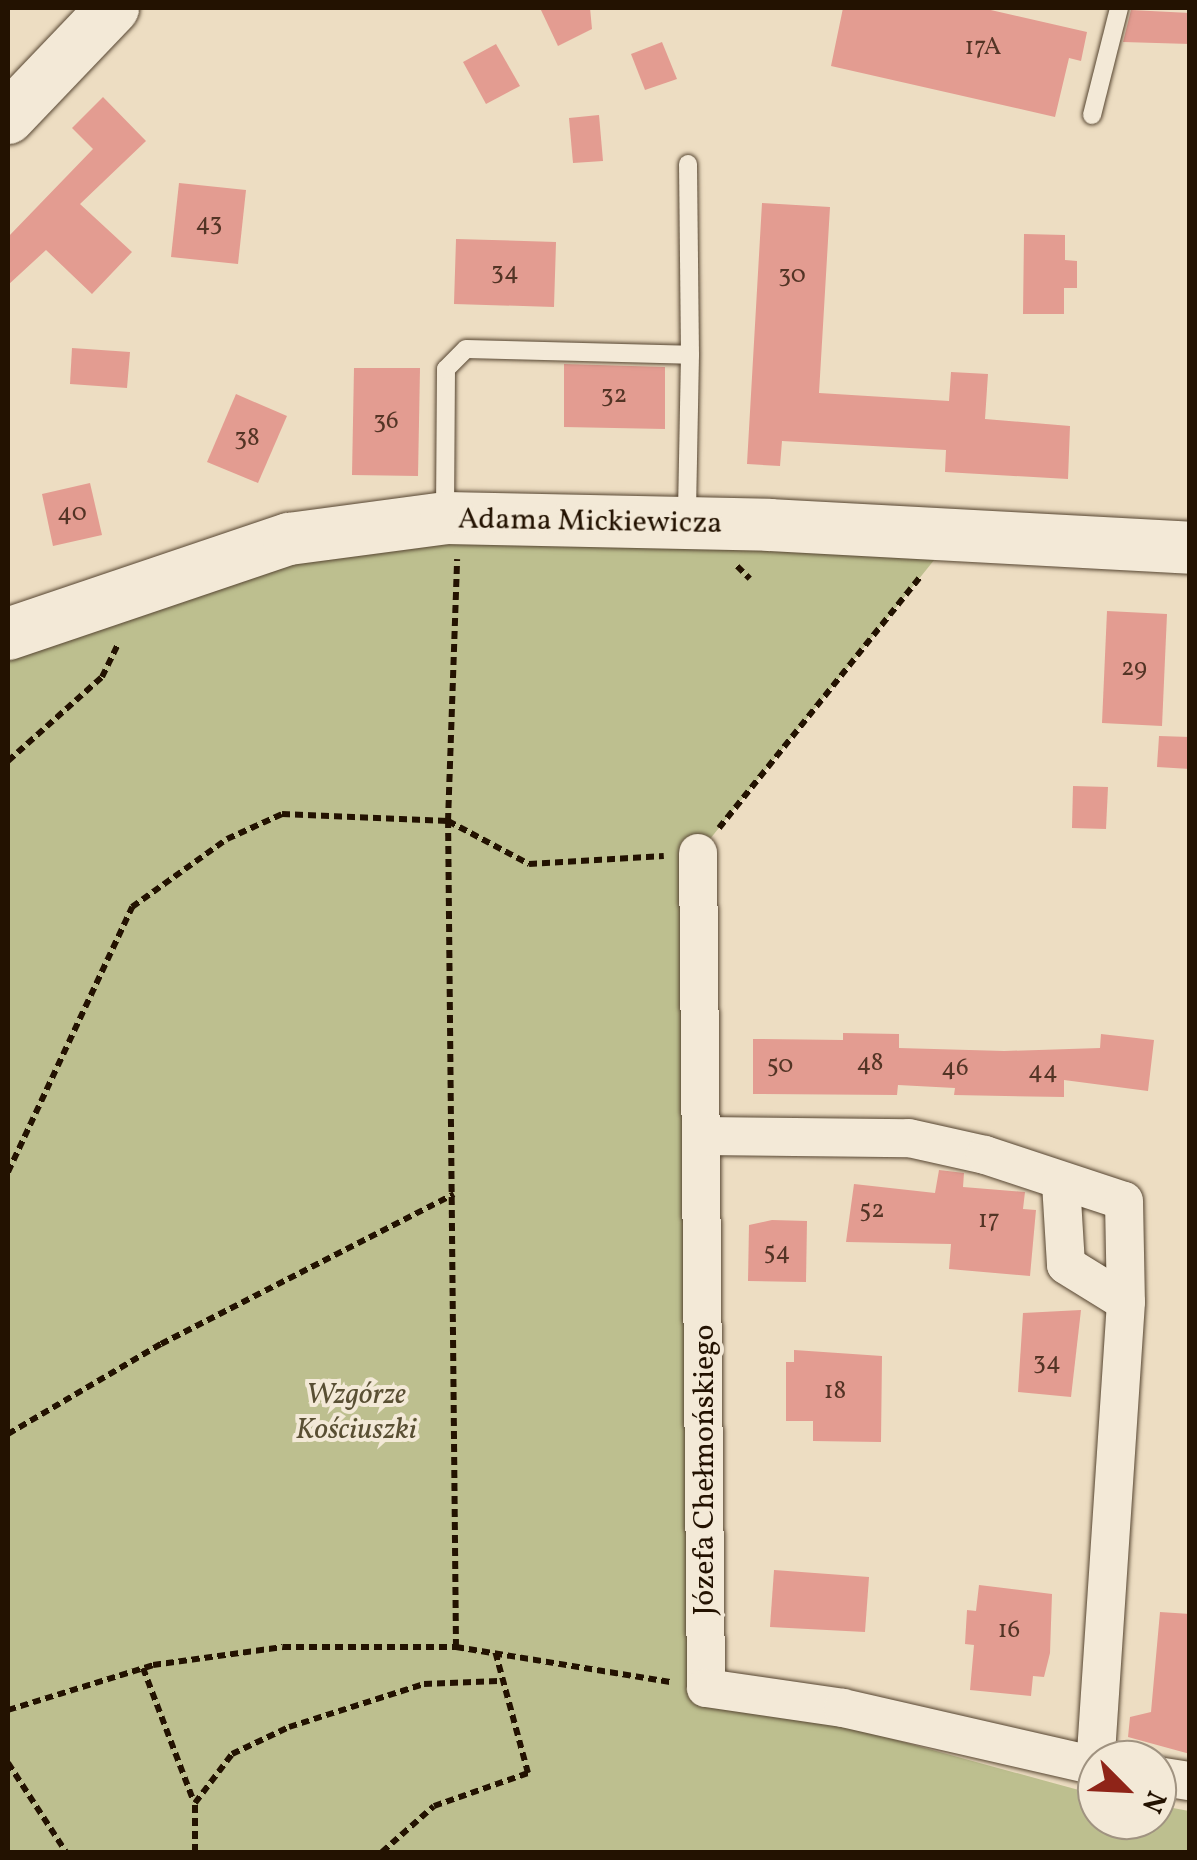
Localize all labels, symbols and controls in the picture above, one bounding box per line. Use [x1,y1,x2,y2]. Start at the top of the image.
house number: 17A [965,33,1001,63]
house number: 43 [196,209,222,239]
house number: 34 [491,258,519,288]
house number: 30 [778,261,806,291]
house number: 32 [601,381,627,411]
house number: 36 [373,407,399,437]
house number: 38 [234,424,260,454]
house number: 40 [57,499,87,529]
street label: Adama Mickiewicza [457,502,723,542]
house number: 29 [1121,654,1147,684]
house number: 48 [856,1049,884,1079]
house number: 50 [767,1051,793,1081]
house number: 46 [941,1054,969,1084]
house number: 44 [1028,1057,1058,1087]
house number: 52 [859,1196,885,1226]
house number: 17 [978,1206,1000,1236]
house number: 54 [764,1238,790,1268]
street label: Józefa Chełmońskiego [687,1324,723,1616]
house number: 34 [1033,1348,1061,1378]
park label: Wzgórze Kościuszki [296,1377,416,1448]
house number: 18 [824,1377,846,1407]
house number: 16 [998,1616,1020,1646]
north arrow [1077,1740,1177,1840]
text: N [1131,1784,1175,1819]

